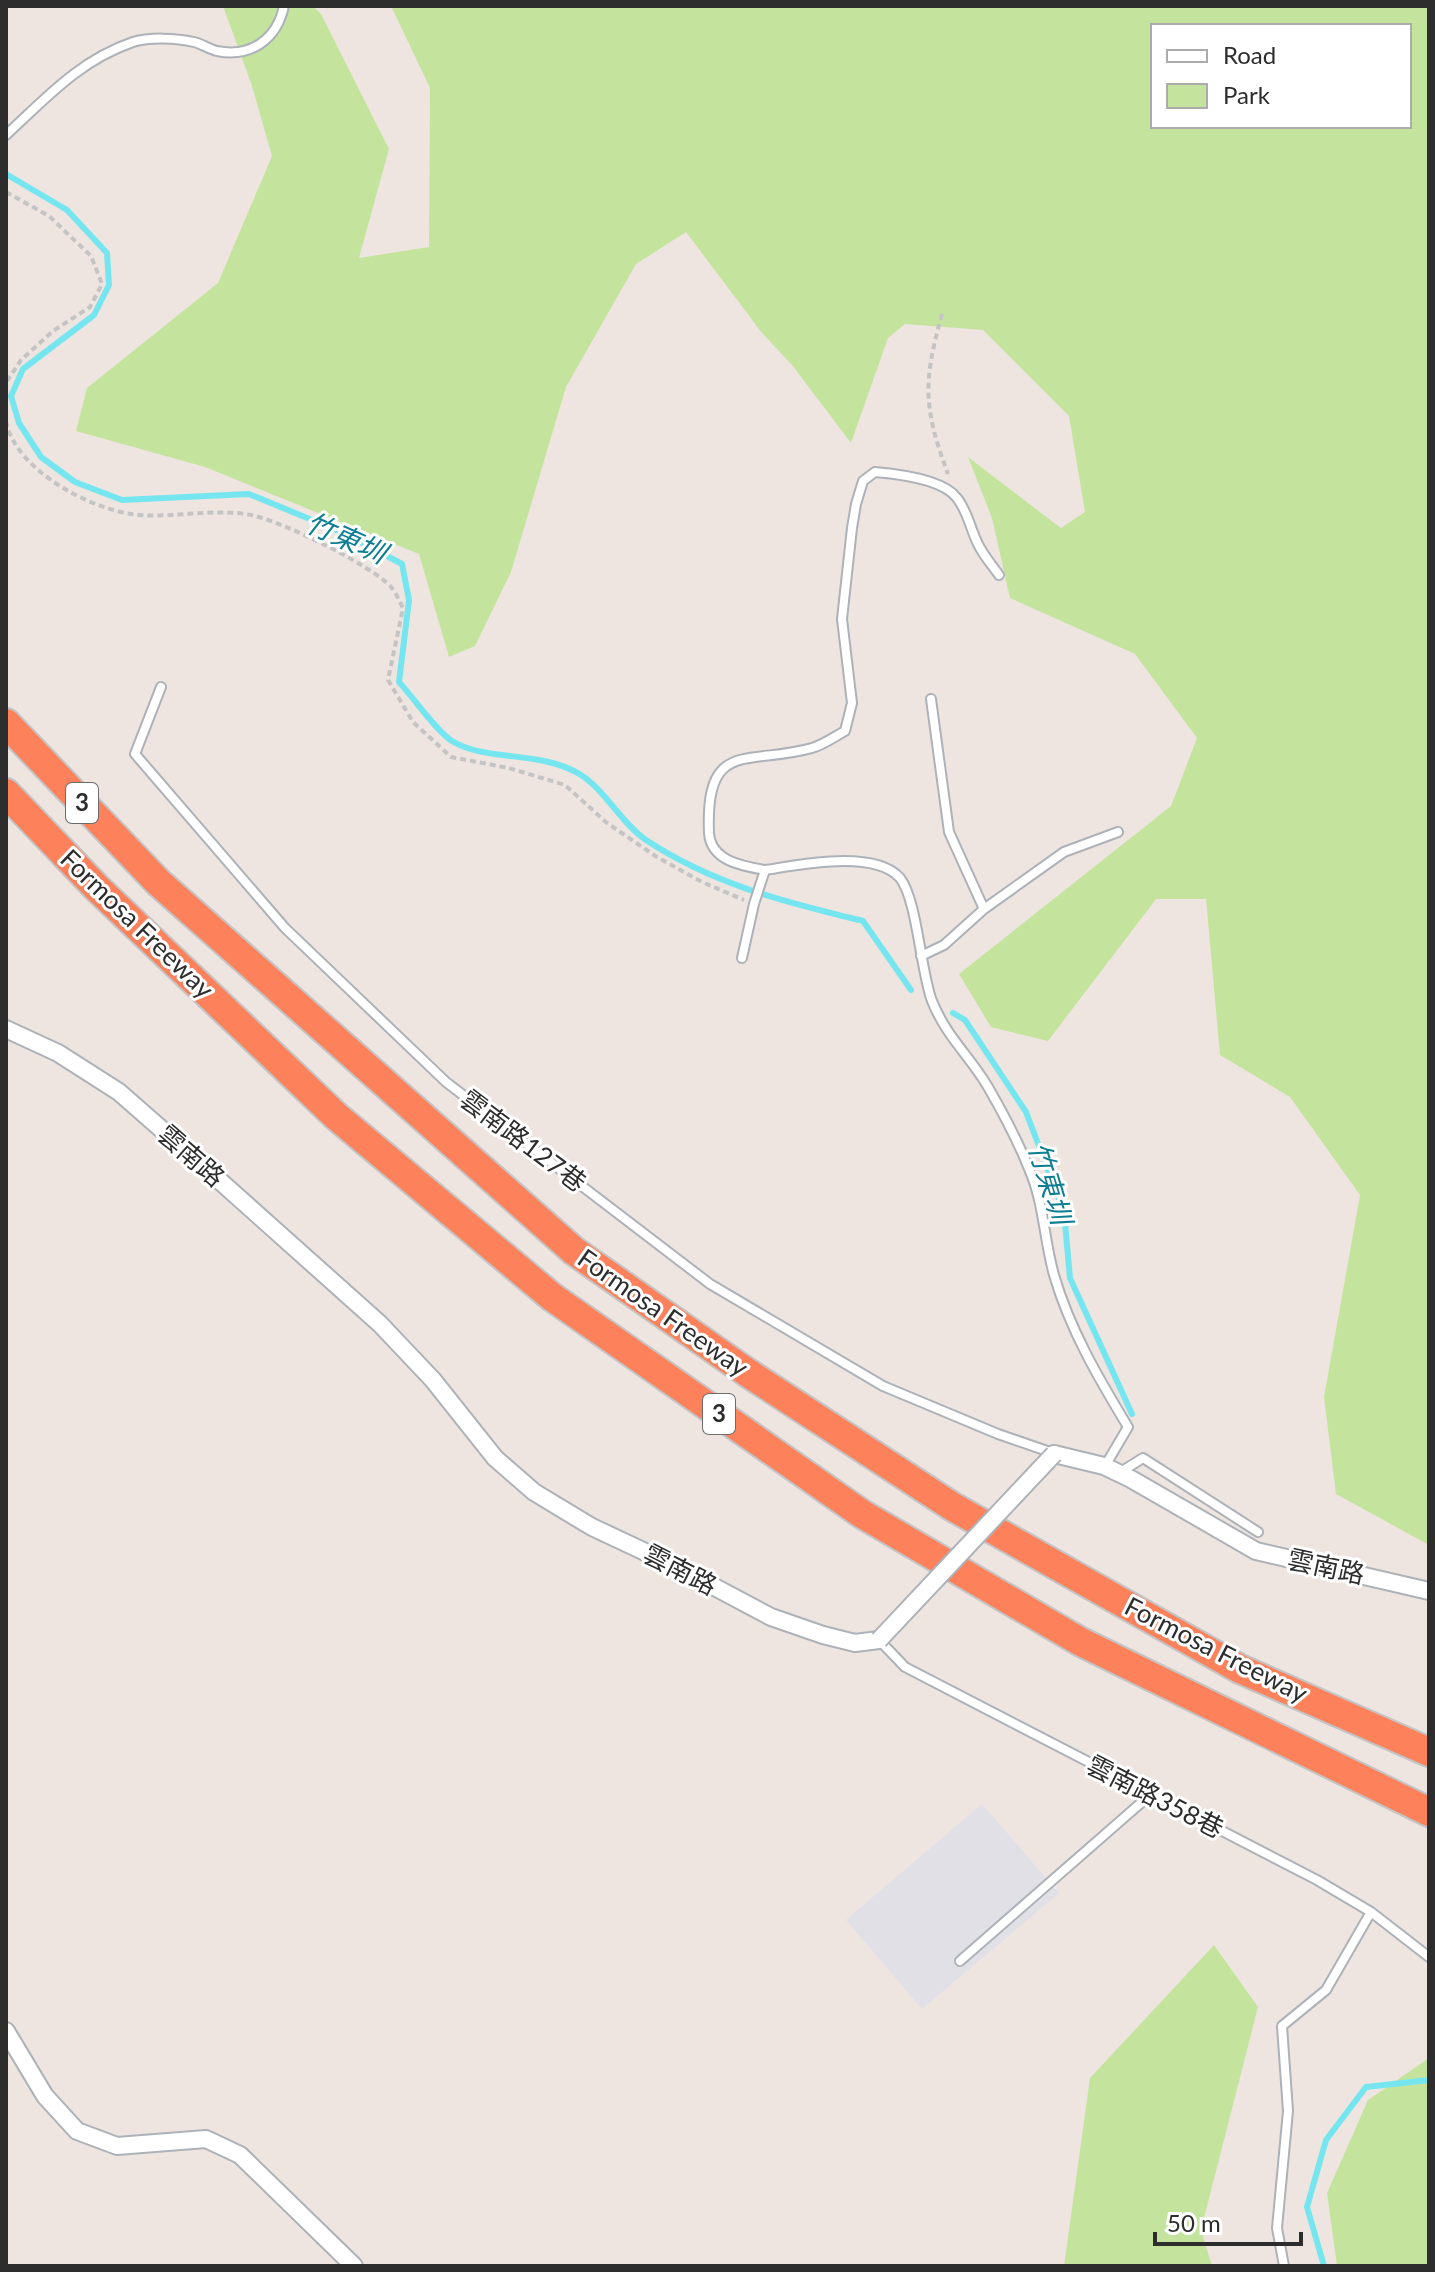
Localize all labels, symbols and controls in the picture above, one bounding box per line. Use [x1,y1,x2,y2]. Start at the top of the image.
legend [1151,24,1411,128]
text: Road [1223,40,1276,69]
text: Park [1223,80,1271,109]
water label: 竹東圳 [301,504,395,571]
road number: 3 [66,783,98,823]
street label: Formosa Freeway [54,842,221,1005]
street label: 雲南路127巷 [454,1083,593,1198]
street label: 雲南路 [152,1118,232,1193]
water label: 竹東圳 [1022,1138,1081,1232]
street label: Formosa Freeway [572,1241,756,1383]
road number: 3 [703,1394,735,1434]
street label: 雲南路 [638,1537,722,1601]
street label: 雲南路 [1285,1542,1368,1590]
street label: Formosa Freeway [1120,1589,1314,1709]
street label: 雲南路358巷 [1082,1748,1229,1844]
scale bar [1155,2196,1301,2246]
text: 50 m [1167,2208,1221,2237]

